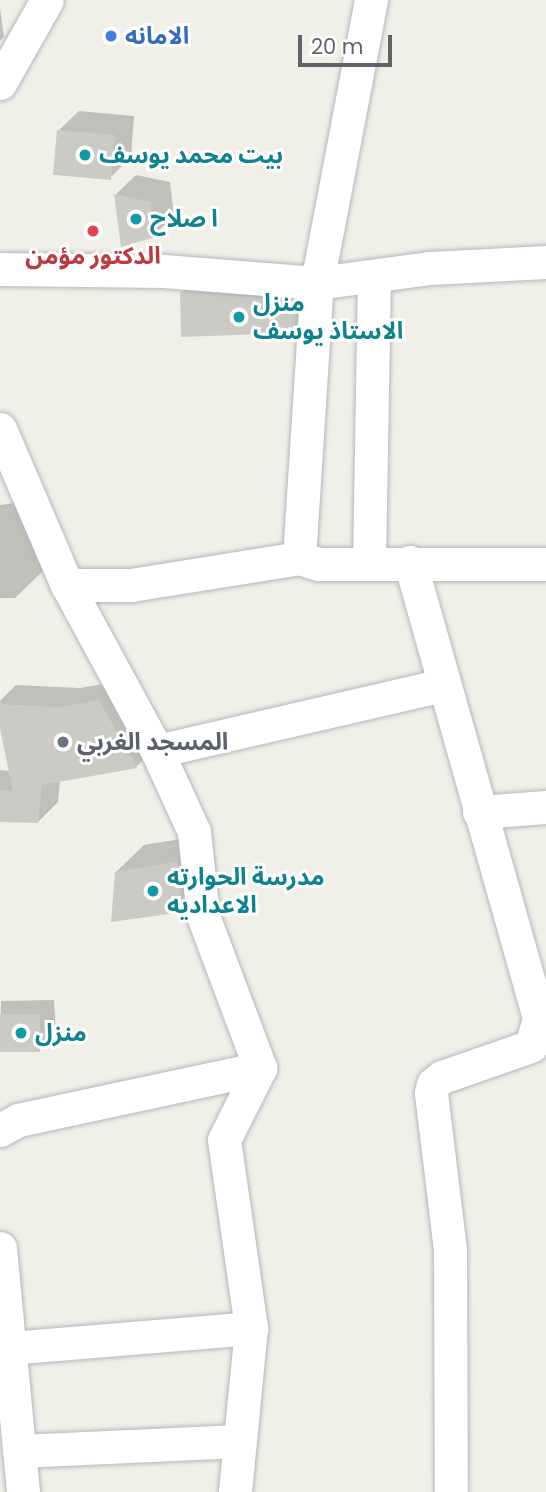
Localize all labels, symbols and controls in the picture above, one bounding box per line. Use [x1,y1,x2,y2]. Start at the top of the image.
scale bar [301,21,396,65]
place label: الامانه [125,22,189,50]
marker: الامانه [103,28,119,44]
text: 20 m [311,32,364,61]
place label: بيت محمد يوسف [99,141,283,169]
marker: بيت محمد يوسف [77,147,93,163]
place label: ا صلاح [150,205,218,233]
marker: ا صلاح [128,211,144,227]
marker: الدكتور مؤمن [85,223,101,239]
place label: الدكتور مؤمن [25,242,161,270]
place label: منزل الاستاذ يوسف [253,289,403,345]
marker: منزل الاستاذ يوسف [231,309,247,325]
place label: المسجد الغربي [77,728,228,756]
marker: المسجد الغربي [55,734,71,750]
place label: مدرسة الحوارته الاعداديه [167,863,325,919]
marker: مدرسة الحوارته الاعداديه [145,883,161,899]
place label: منزل [35,1019,87,1047]
marker: منزل [13,1025,29,1041]

